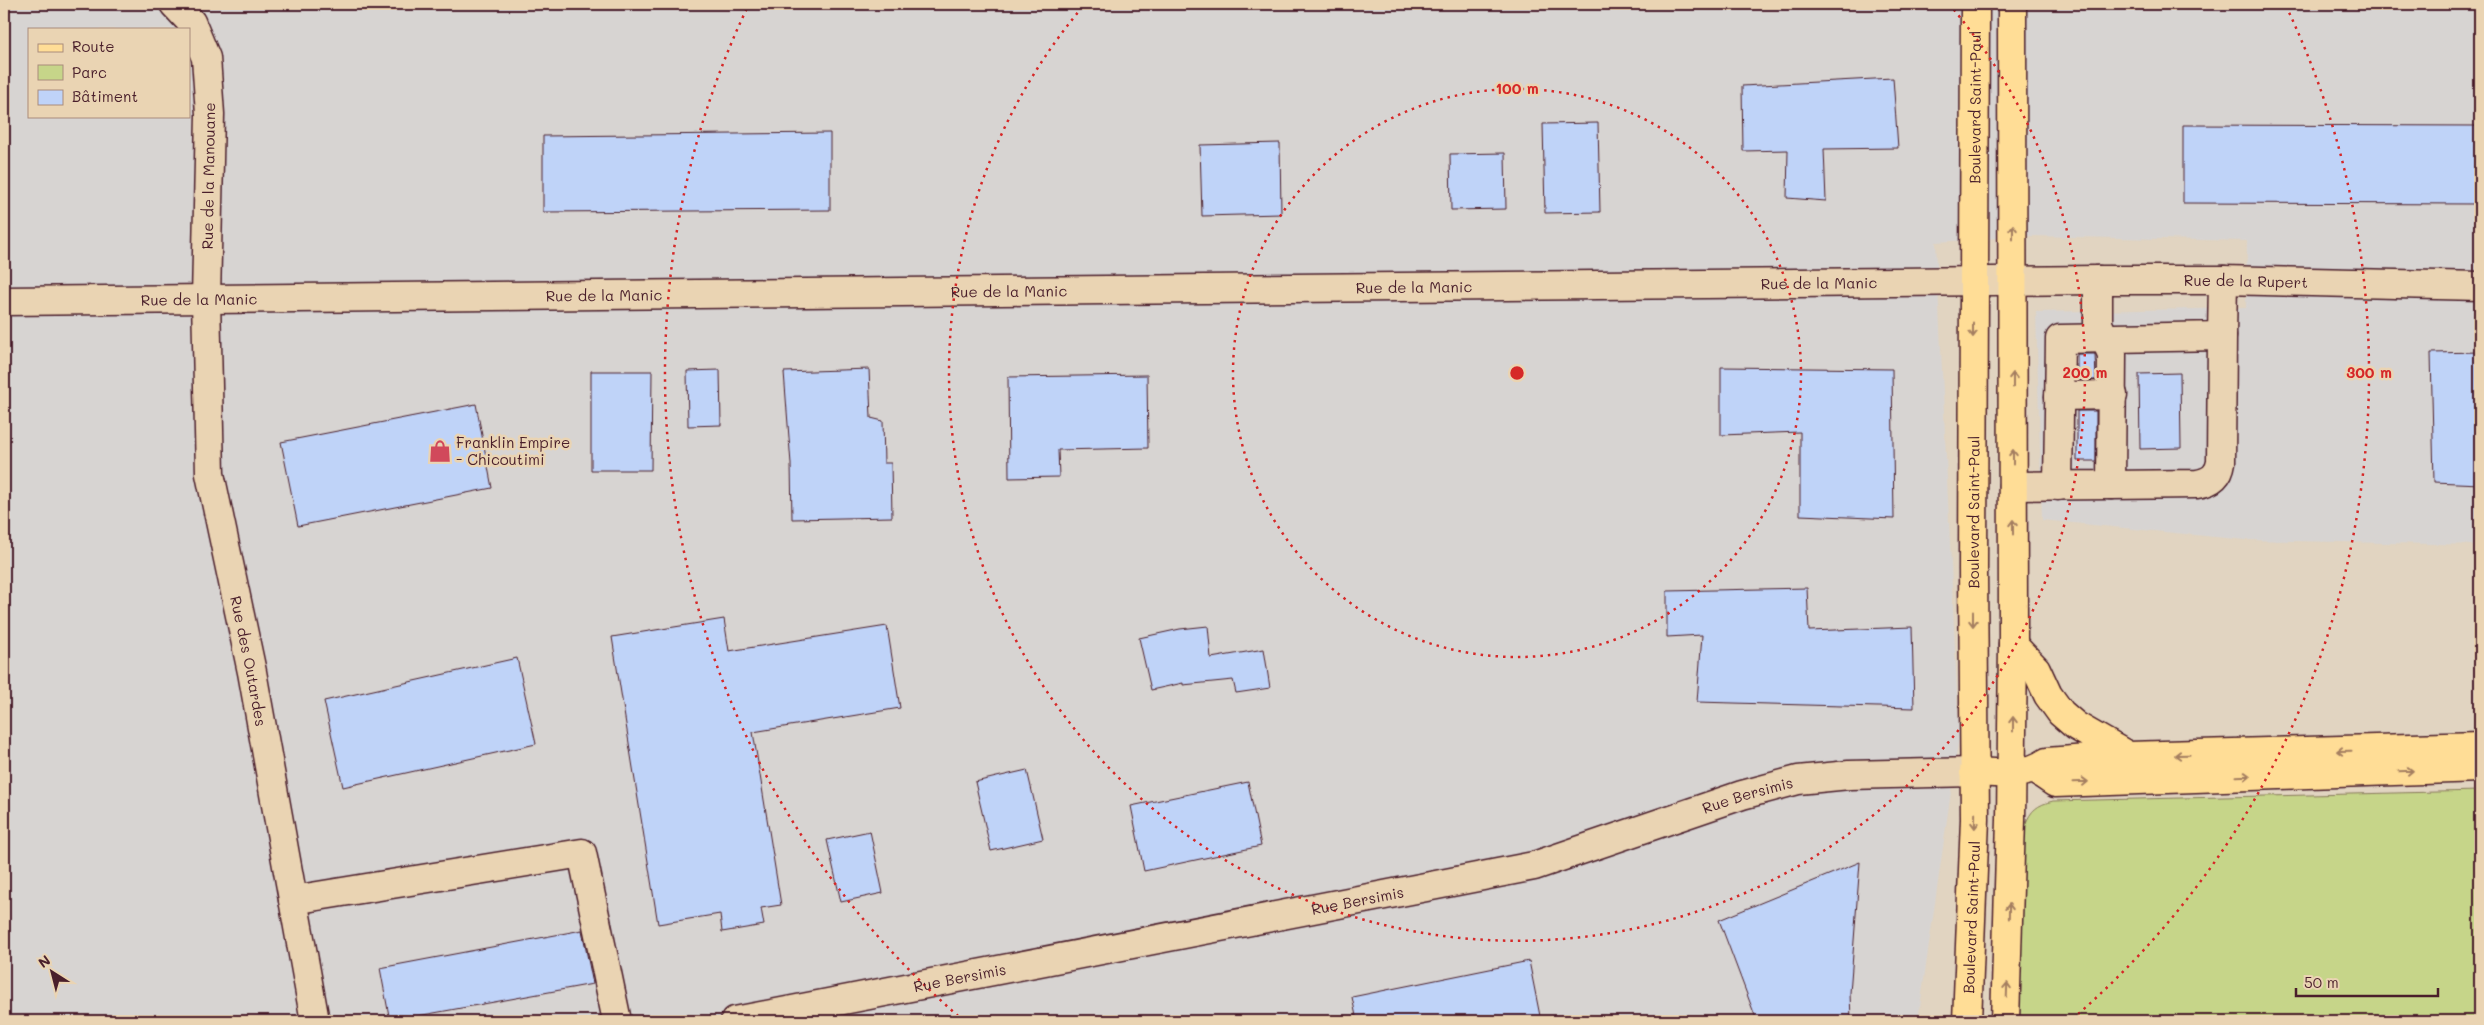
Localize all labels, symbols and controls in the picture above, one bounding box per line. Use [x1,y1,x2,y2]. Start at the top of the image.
legend [28,28,190,118]
street label: Boulevard Saint-Paul [1964,31,1985,184]
text: Route [72,36,115,56]
text: Parc [72,62,107,82]
text: 100 m [1495,78,1539,98]
text: Bâtiment [72,86,138,106]
street label: Rue de la Manouane [197,102,219,250]
one-way arrow [2008,225,2018,241]
street label: Rue de la Rupert [2184,270,2308,292]
street label: Rue de la Manic [1761,272,1877,293]
street label: Rue de la Manic [1356,276,1472,297]
street label: Rue de la Manic [951,280,1068,302]
street label: Rue de la Manic [546,284,663,306]
street label: Rue de la Manic [141,288,258,310]
one-way arrow [1968,322,1978,338]
text: 200 m [2063,362,2108,382]
text: 300 m [2346,362,2392,382]
centre of rings [1508,364,1526,382]
one-way arrow [2008,373,2018,389]
place label: Franklin Empire - Chicoutimi [456,432,570,469]
street label: Boulevard Saint-Paul [1963,436,1983,589]
shop icon: Franklin Empire - Chicoutimi [427,438,453,464]
one-way arrow [2008,450,2018,466]
one-way arrow [2008,519,2018,535]
street label: Rue des Outardes [226,594,272,728]
one-way arrow [1968,610,1978,627]
one-way arrow [2008,716,2017,732]
one-way arrow [2336,746,2352,755]
one-way arrow [2174,750,2190,759]
one-way arrow [2397,766,2413,775]
one-way arrow [2234,771,2251,781]
street label: Rue Bersimis [1699,772,1795,818]
one-way arrow [2072,777,2089,787]
one-way arrow [1970,813,1979,829]
street label: Boulevard Saint-Paul [1958,840,1984,994]
street label: Rue Bersimis [1309,882,1405,919]
one-way arrow [2004,903,2014,920]
north arrow [28,948,78,998]
text: N [34,950,54,972]
street label: Rue Bersimis [912,959,1008,996]
scale bar [2296,965,2439,997]
text: 50 m [2304,972,2339,992]
one-way arrow [2002,983,2011,999]

